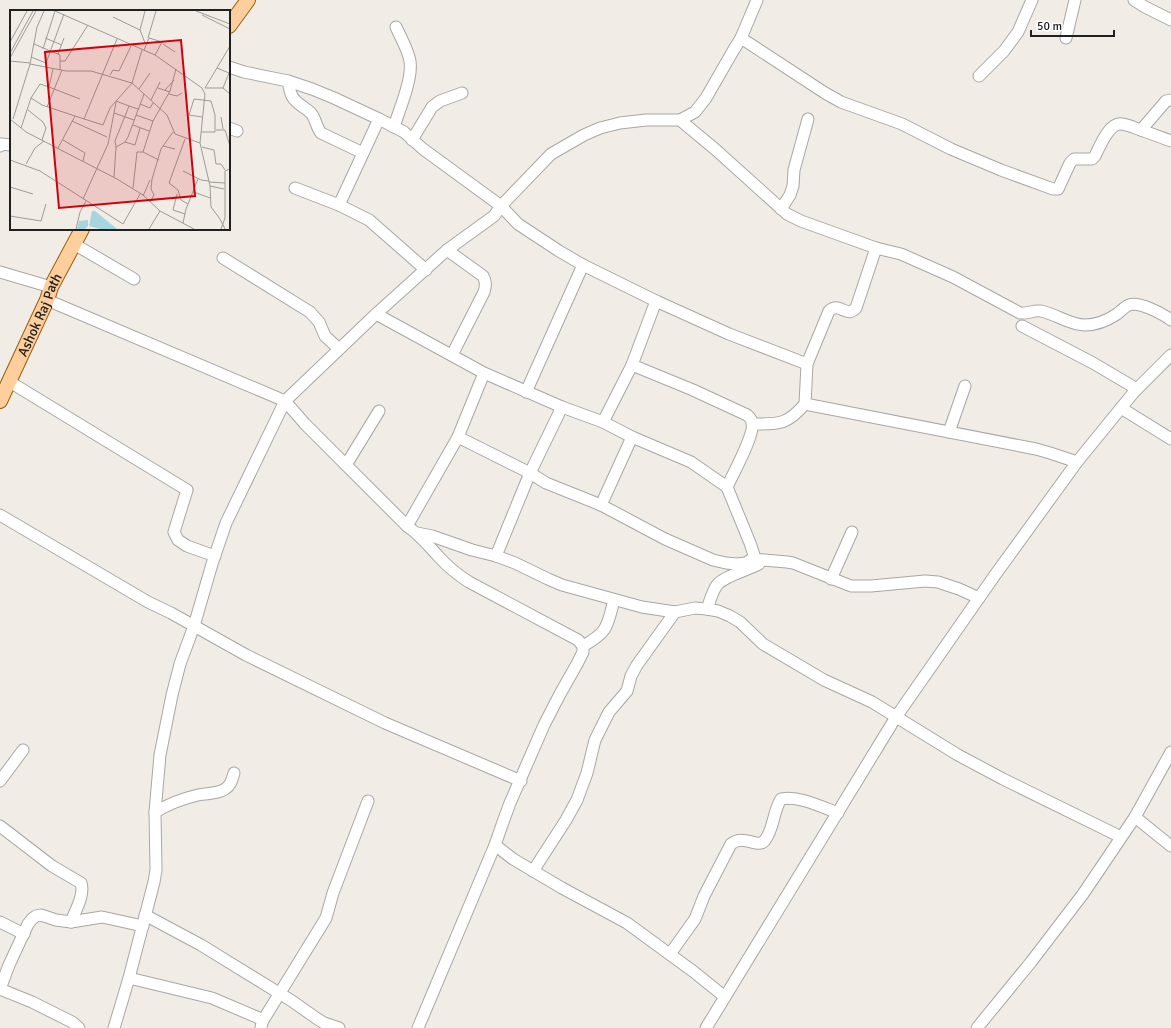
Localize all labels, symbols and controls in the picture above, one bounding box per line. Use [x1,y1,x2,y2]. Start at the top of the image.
inset map [10,10,230,230]
scale bar [1031,12,1114,38]
text: 50 m [1037,19,1062,34]
street label: Ashok Raj Path [14,270,65,359]

